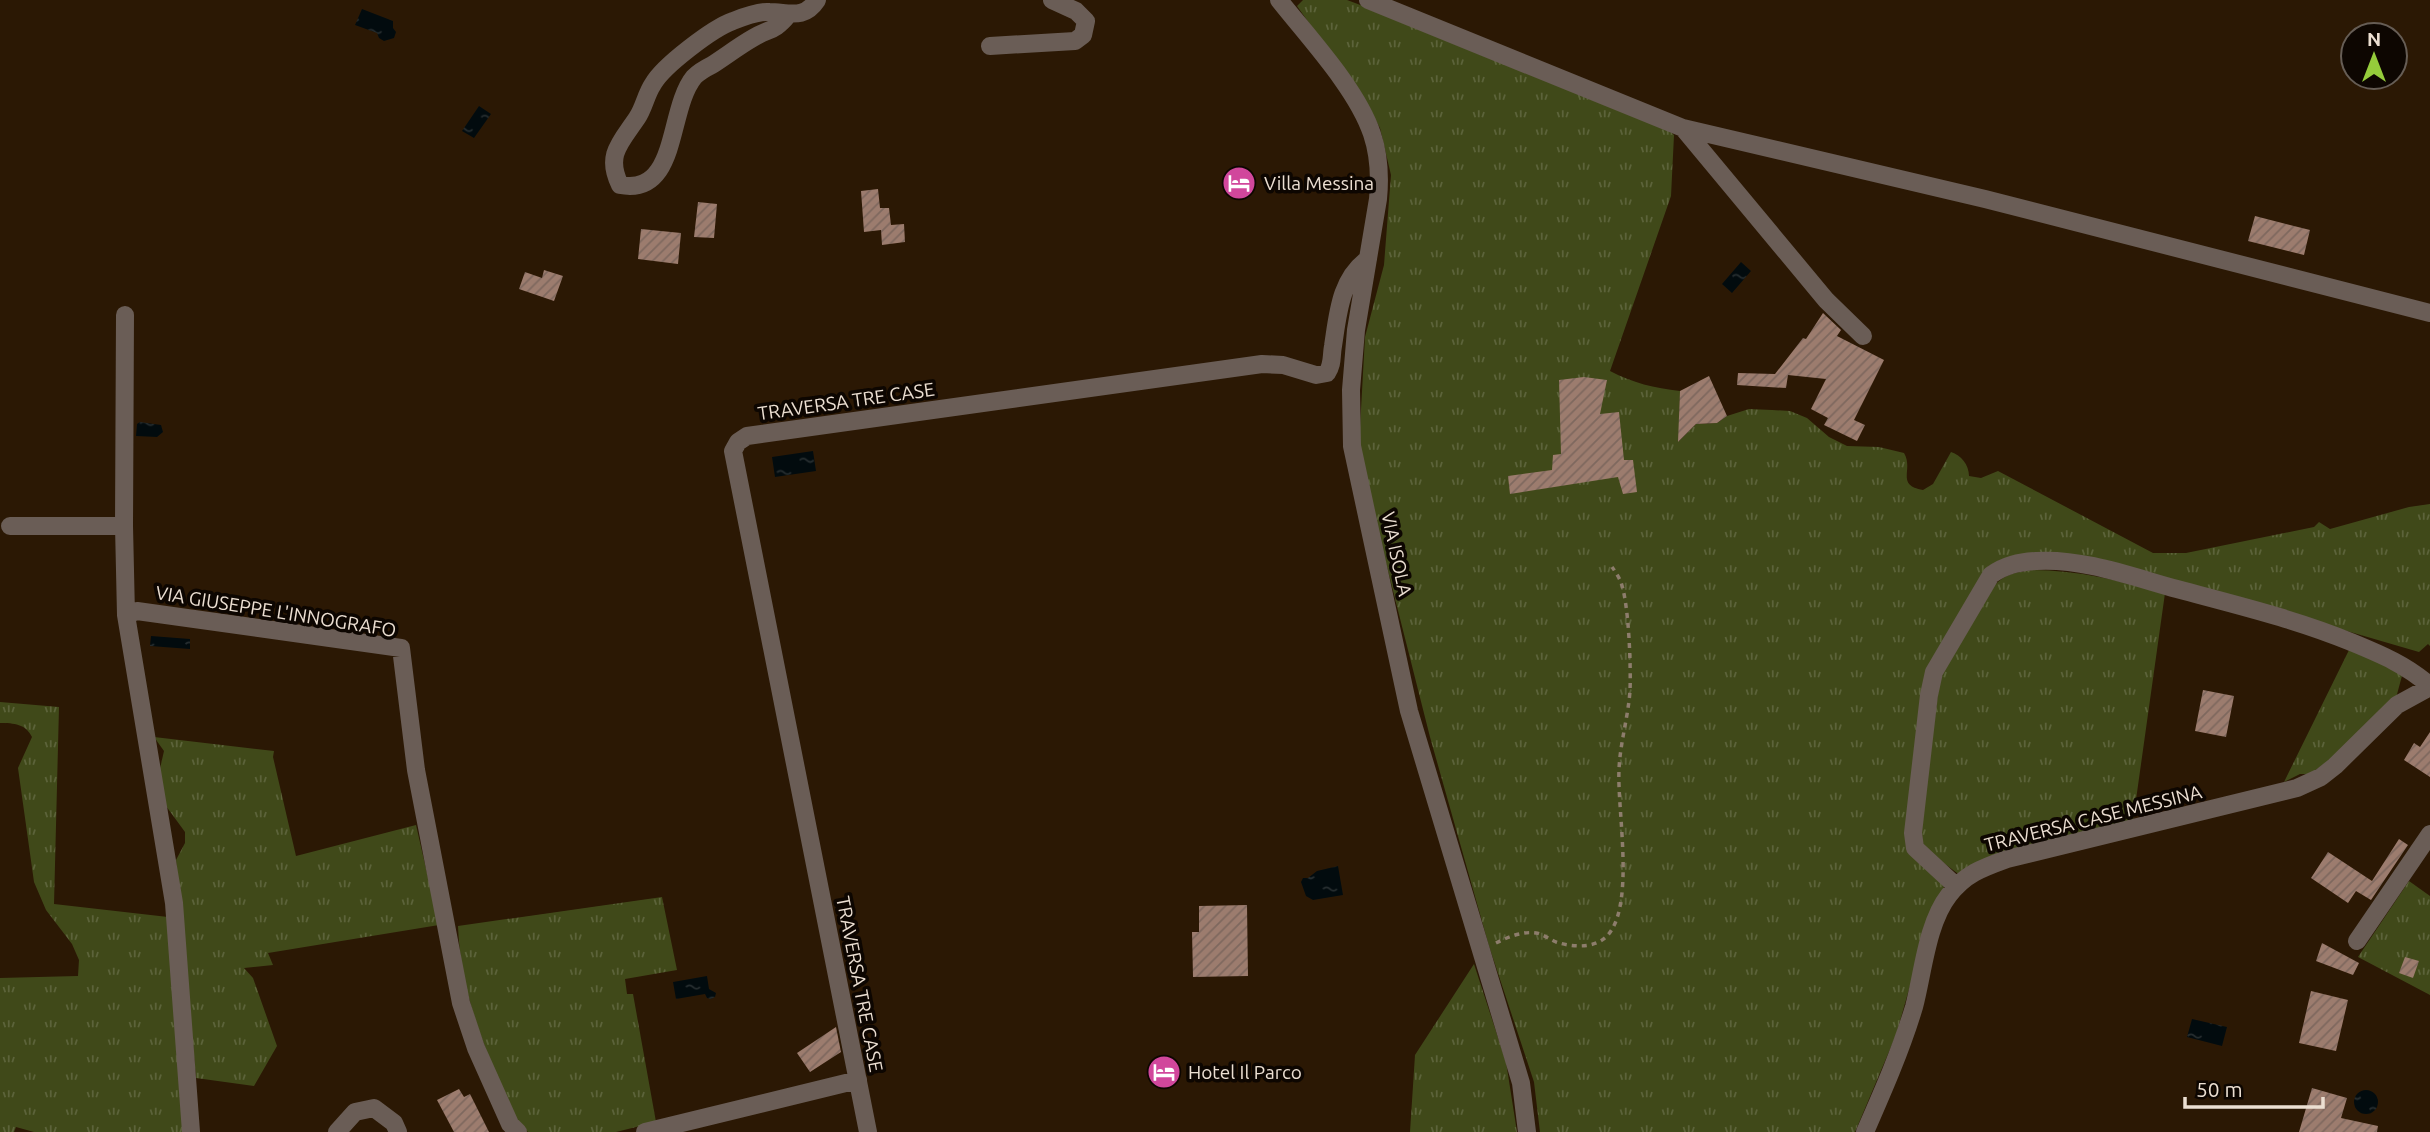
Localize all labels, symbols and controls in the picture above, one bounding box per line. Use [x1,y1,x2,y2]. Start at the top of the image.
north arrow [2339,21,2409,91]
text: N [2367,28,2381,50]
hotel icon: Villa Messina [1220,164,1258,202]
place label: Villa Messina [1264,172,1374,194]
street label: TRAVERSA TRE CASE [756,378,936,424]
street label: VIA ISOLA [1377,510,1417,599]
street label: VIA GIUSEPPE L'INNOGRAFO [154,581,398,641]
street label: TRAVERSA CASE MESSINA [1982,780,2205,856]
street label: TRAVERSA TRE CASE [832,894,888,1074]
hotel icon: Hotel Il Parco [1145,1053,1183,1091]
place label: Hotel Il Parco [1188,1061,1302,1083]
scale bar [2185,1066,2323,1110]
text: 50 m [2196,1077,2243,1101]

